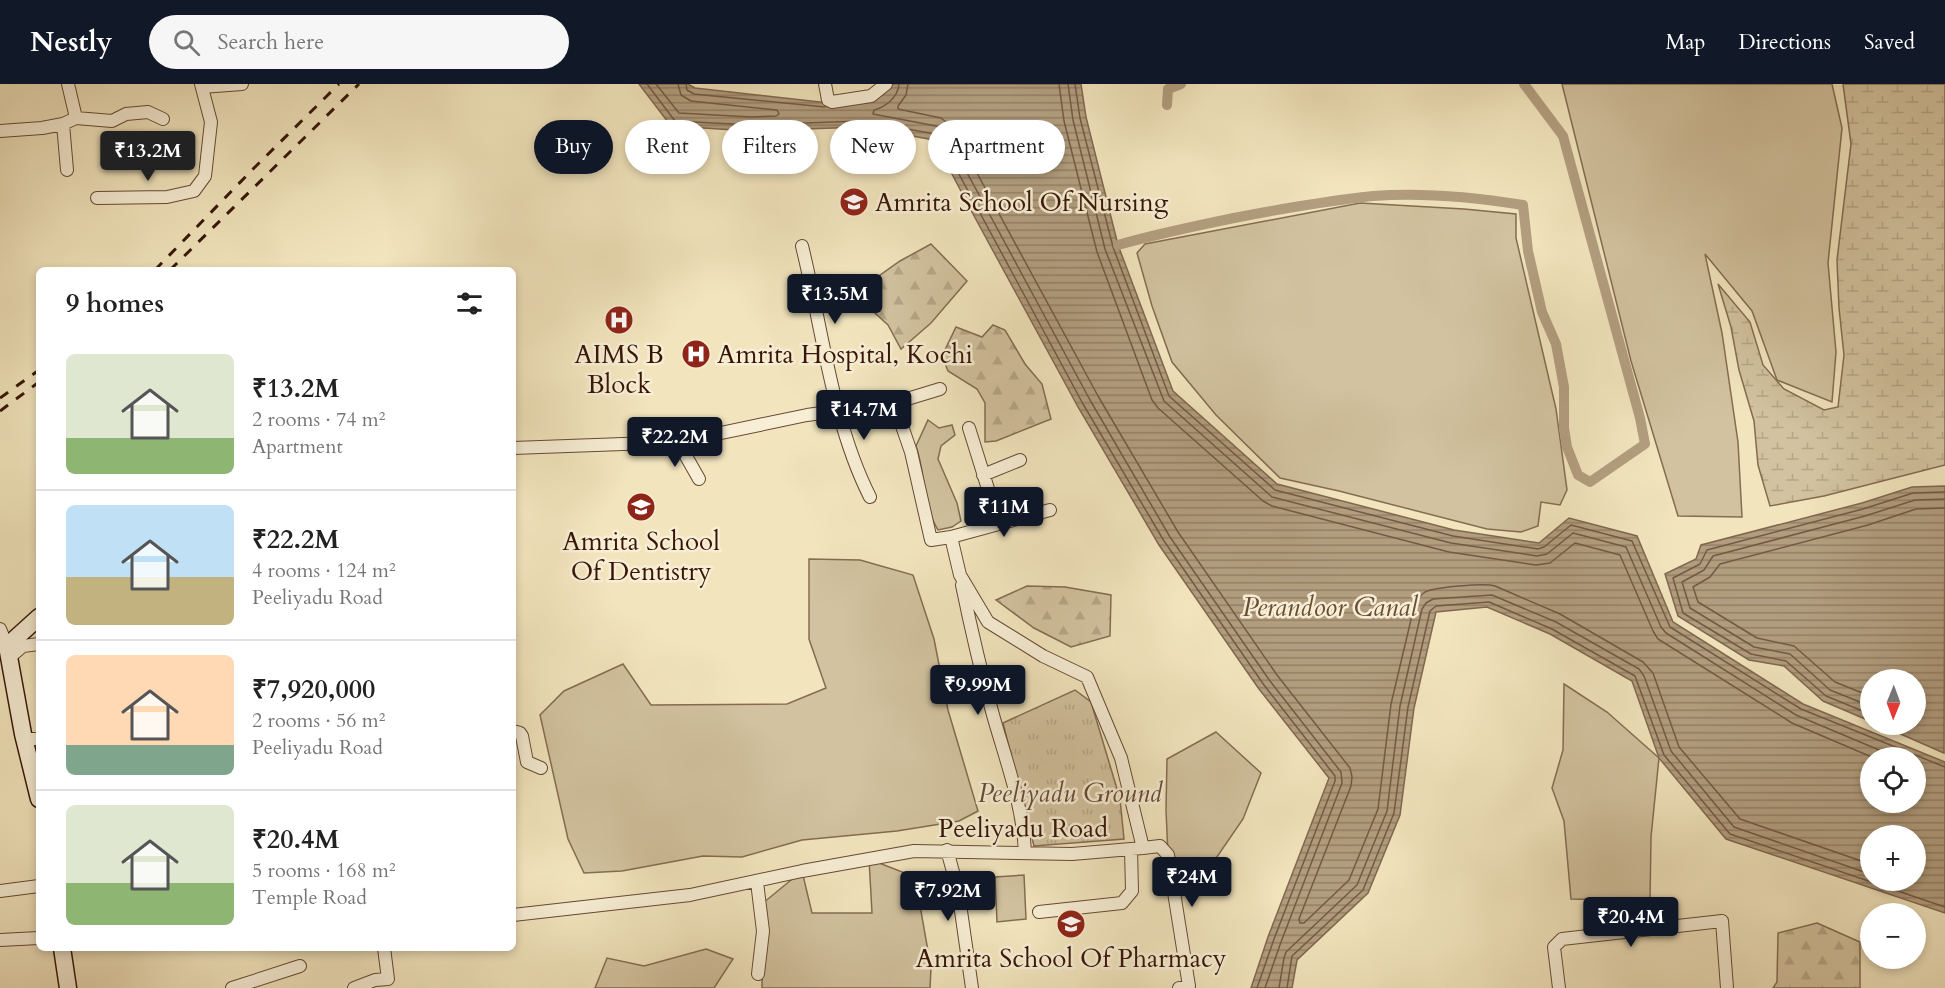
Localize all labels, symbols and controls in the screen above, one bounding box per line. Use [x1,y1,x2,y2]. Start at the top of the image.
search box [149,15,569,69]
text: Nestly [30,23,113,61]
icon: search [170,26,203,59]
text: Search here [218,27,324,57]
text: Map [1665,28,1705,57]
text: Directions [1738,28,1831,57]
text: Saved [1864,28,1915,57]
chip: Buy [534,120,613,174]
chip: Rent [625,120,710,174]
chip: Filters [722,120,818,174]
chip: New [830,120,916,174]
chip: Apartment [928,120,1065,174]
pin: ₹13.2M [99,131,197,182]
text: ₹13.2M [114,137,182,164]
place label: Amrita School Of Nursing [875,185,1169,220]
school or university icon: Amrita School Of Nursing [838,186,870,218]
pin: ₹13.5M [786,274,884,325]
text: ₹13.5M [801,280,869,307]
text: 9 homes [66,286,164,321]
icon: filters [453,287,486,320]
hospital icon: AIMS B Block [603,304,635,336]
place label: AIMS B Block [574,337,664,402]
place label: Amrita Hospital, Kochi [717,337,973,372]
hospital icon: Amrita Hospital, Kochi [680,338,712,370]
text: ₹13.2M [252,371,340,406]
icon: home [114,378,186,450]
pin: ₹14.7M [815,390,913,441]
text: ₹14.7M [830,396,898,423]
text: 2 rooms · 74 m² [252,406,385,433]
pin: ₹22.2M [626,417,724,468]
text: ₹22.2M [641,423,709,450]
text: Apartment [252,433,343,460]
pin: ₹11M [968,487,1040,538]
school or university icon: Amrita School Of Dentistry [625,491,657,523]
text: ₹11M [978,493,1030,520]
text: ₹22.2M [252,522,340,557]
place label: Amrita School Of Dentistry [562,524,720,589]
icon: home [114,529,186,601]
text: 4 rooms · 124 m² [252,557,396,584]
text: Peeliyadu Road [252,584,383,611]
water label: Perandoor Canal [1242,589,1418,626]
pin: ₹9.99M [929,665,1027,716]
north arrow [1860,669,1926,735]
map controls [1860,669,1926,969]
text: ₹9.99M [944,671,1012,698]
text: ₹7,920,000 [252,672,375,707]
icon: home [114,679,186,751]
text: 2 rooms · 56 m² [252,707,385,734]
text: Peeliyadu Road [252,734,383,761]
button: locate [1860,747,1926,813]
park label: Peeliyadu Ground [978,776,1164,811]
street label: Peeliyadu Road [938,811,1108,846]
text: ₹20.4M [252,822,340,857]
button: + [1860,825,1926,891]
icon: home [114,829,186,901]
text: 5 rooms · 168 m² [252,857,396,884]
pin: ₹24M [1156,857,1228,908]
text: ₹24M [1166,863,1218,890]
pin: ₹7.92M [899,871,997,922]
text: ₹7.92M [914,877,982,904]
text: Temple Road [252,884,367,911]
pin: ₹20.4M [1582,897,1680,948]
text: ₹20.4M [1597,903,1665,930]
button: − [1860,903,1926,969]
school or university icon: Amrita School Of Pharmacy [1055,908,1087,940]
place label: Amrita School Of Pharmacy [915,941,1227,976]

